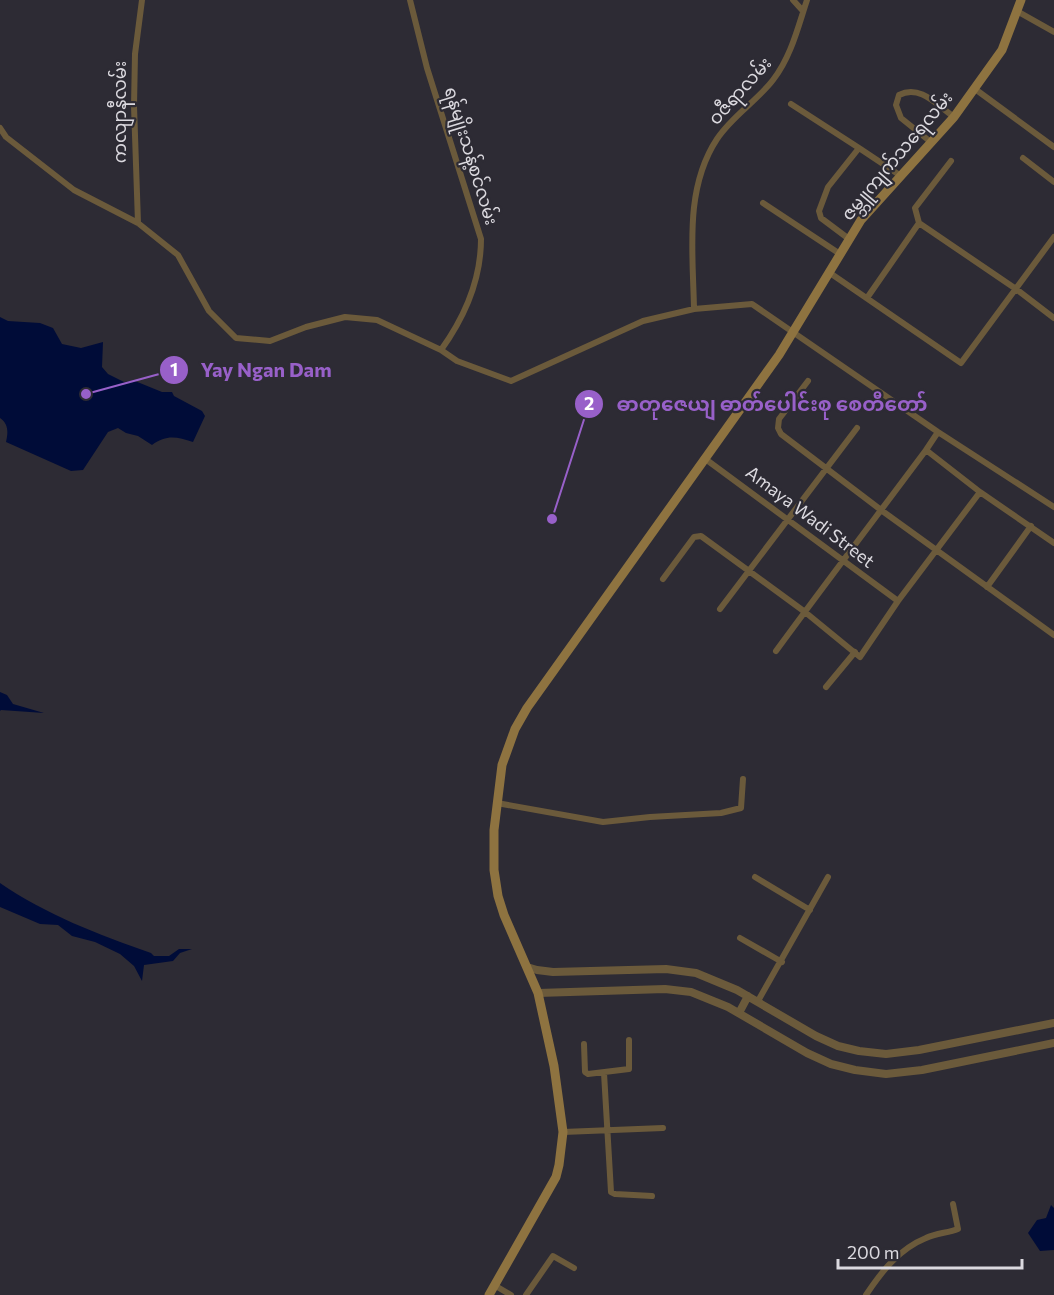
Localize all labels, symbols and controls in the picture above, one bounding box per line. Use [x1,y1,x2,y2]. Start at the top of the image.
street label: ဝဇီရာလမ်း [702,51,779,132]
street label: ကလျာနီလမ်း [106,61,135,163]
street label: ရန်မျိုးသန့်စင်လမ်း [436,83,505,229]
street label: ဇမ္ဘူကျက်သရေလမ်း [835,86,960,228]
callout: Yay Ngan Dam [159,351,344,389]
text: Yay Ngan Dam [200,357,332,381]
text: 1 [170,358,178,380]
callout: ဓာတုဇေယျ ဓာတ်ပေါင်းစု စေတီတော် [574,385,939,423]
text: ဓာတုဇေယျ ဓာတ်ပေါင်းစု စေတီတော် [617,391,927,421]
text: 2 [584,392,594,414]
street label: Amaya Wadi Street [742,461,879,572]
scale bar [838,1232,1022,1270]
text: 200 m [847,1241,900,1263]

